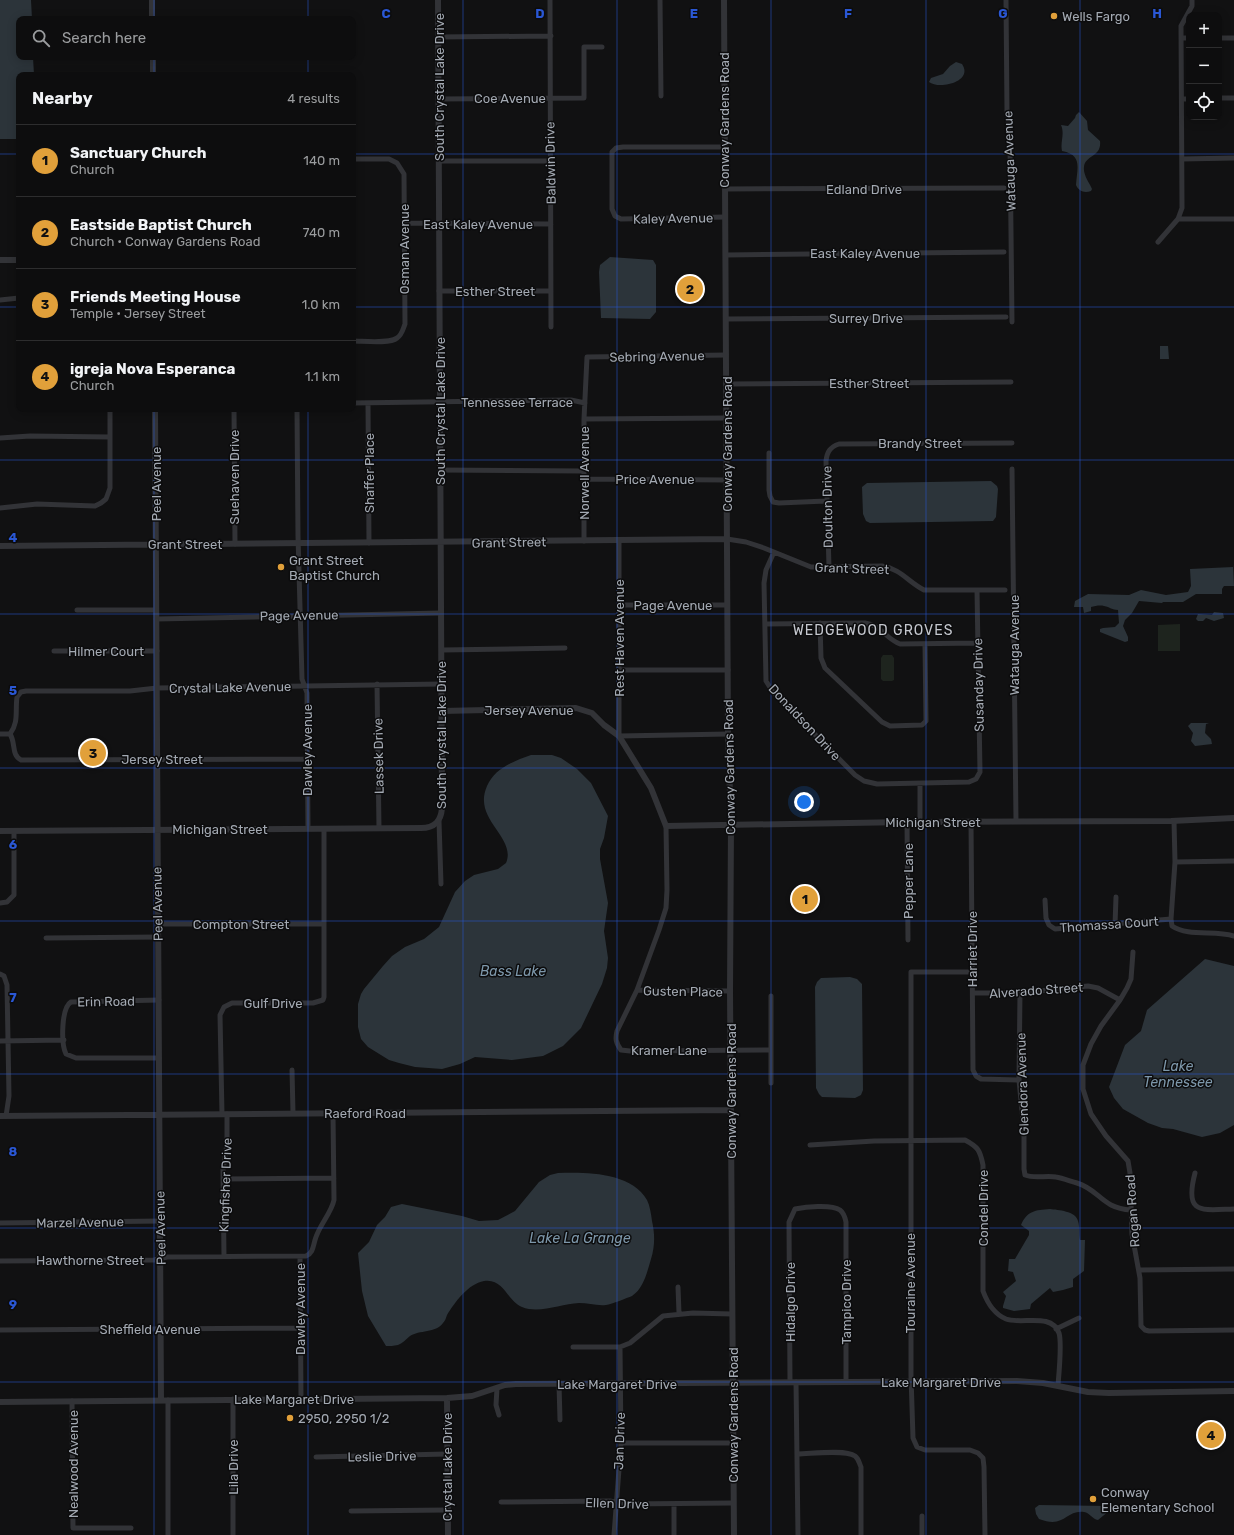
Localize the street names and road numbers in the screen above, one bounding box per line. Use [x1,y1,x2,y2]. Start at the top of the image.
street label: South Crystal Lake Drive [432,13,447,161]
street label: Conway Gardens Road [717,52,732,188]
street label: Coe Avenue [474,91,546,106]
street label: Watauga Avenue [1000,110,1020,212]
street label: Baldwin Drive [542,122,559,204]
street label: Edland Drive [826,182,902,197]
street label: Osman Avenue [397,204,412,294]
street label: Kaley Avenue [633,210,713,227]
street label: East Kaley Avenue [423,217,533,232]
street label: East Kaley Avenue [810,246,920,261]
street label: Esther Street [455,284,535,299]
street label: Surrey Drive [829,311,903,326]
street label: South Crystal Lake Drive [433,337,448,485]
street label: Sebring Avenue [609,348,705,366]
street label: Conway Gardens Road [720,376,735,512]
street label: Esther Street [829,376,909,391]
street label: Tennessee Terrace [461,395,573,410]
street label: Norwell Avenue [577,426,592,520]
street label: Suehaven Drive [227,430,242,524]
street label: Shaffer Place [362,433,377,513]
street label: Brandy Street [878,436,962,451]
street label: Peel Avenue [149,447,164,521]
street label: Doulton Drive [819,466,836,548]
street label: Price Avenue [615,472,695,487]
street label: Grant Street [472,534,546,551]
street label: Grant Street [148,537,222,552]
street label: Grant Street [814,560,889,577]
street label: Rest Haven Avenue [612,579,627,697]
street label: Watauga Avenue [1007,595,1023,695]
street label: Page Avenue [634,598,712,614]
street label: Page Avenue [259,607,339,625]
street label: Susanday Drive [970,638,987,732]
street label: Hilmer Court [68,644,144,659]
street label: South Crystal Lake Drive [434,661,449,809]
street label: Crystal Lake Avenue [169,679,291,696]
street label: Donaldson Drive [765,681,844,764]
street label: Conway Gardens Road [721,699,738,835]
street label: Jersey Avenue [484,703,574,718]
street label: Dawley Avenue [300,704,315,796]
street label: Lassek Drive [370,718,387,794]
street label: Jersey Street [121,752,203,767]
street label: Michigan Street [885,815,981,831]
street label: Michigan Street [172,822,268,838]
street label: Pepper Lane [901,843,916,919]
street label: Peel Avenue [149,867,166,941]
street label: Harriet Drive [965,911,980,987]
street label: Thomassa Court [1059,914,1159,935]
street label: Compton Street [193,917,289,932]
street label: Alverado Street [989,980,1083,1001]
street label: Gusten Place [643,983,723,1000]
street label: Erin Road [77,993,135,1010]
street label: Gulf Drive [243,996,303,1011]
street label: Conway Gardens Road [724,1023,739,1159]
street label: Glendora Avenue [1013,1032,1032,1136]
street label: Kramer Lane [631,1043,707,1058]
street label: Raeford Road [324,1106,406,1121]
street label: Kingfisher Drive [216,1137,236,1233]
street label: Condel Drive [976,1170,991,1246]
street label: Rogan Road [1122,1174,1144,1248]
street label: Peel Avenue [152,1191,169,1265]
street label: Marzel Avenue [36,1214,124,1231]
street label: Touraine Avenue [903,1233,918,1333]
street label: Hawthorne Street [36,1253,144,1268]
street label: Tampico Drive [839,1259,854,1345]
street label: Hidalgo Drive [783,1262,799,1342]
street label: Dawley Avenue [293,1263,308,1355]
street label: Sheffield Avenue [100,1322,200,1337]
street label: Conway Gardens Road [726,1347,741,1483]
street label: Lake Margaret Drive [881,1375,1001,1391]
street label: Lake Margaret Drive [557,1377,677,1393]
street label: Lake Margaret Drive [234,1392,354,1408]
street label: Nealwood Avenue [66,1410,81,1518]
street label: Jan Drive [611,1412,628,1470]
street label: Crystal Lake Drive [440,1413,455,1521]
street label: Lila Drive [226,1439,241,1495]
street label: Leslie Drive [347,1448,417,1465]
street label: Ellen Drive [585,1495,649,1512]

